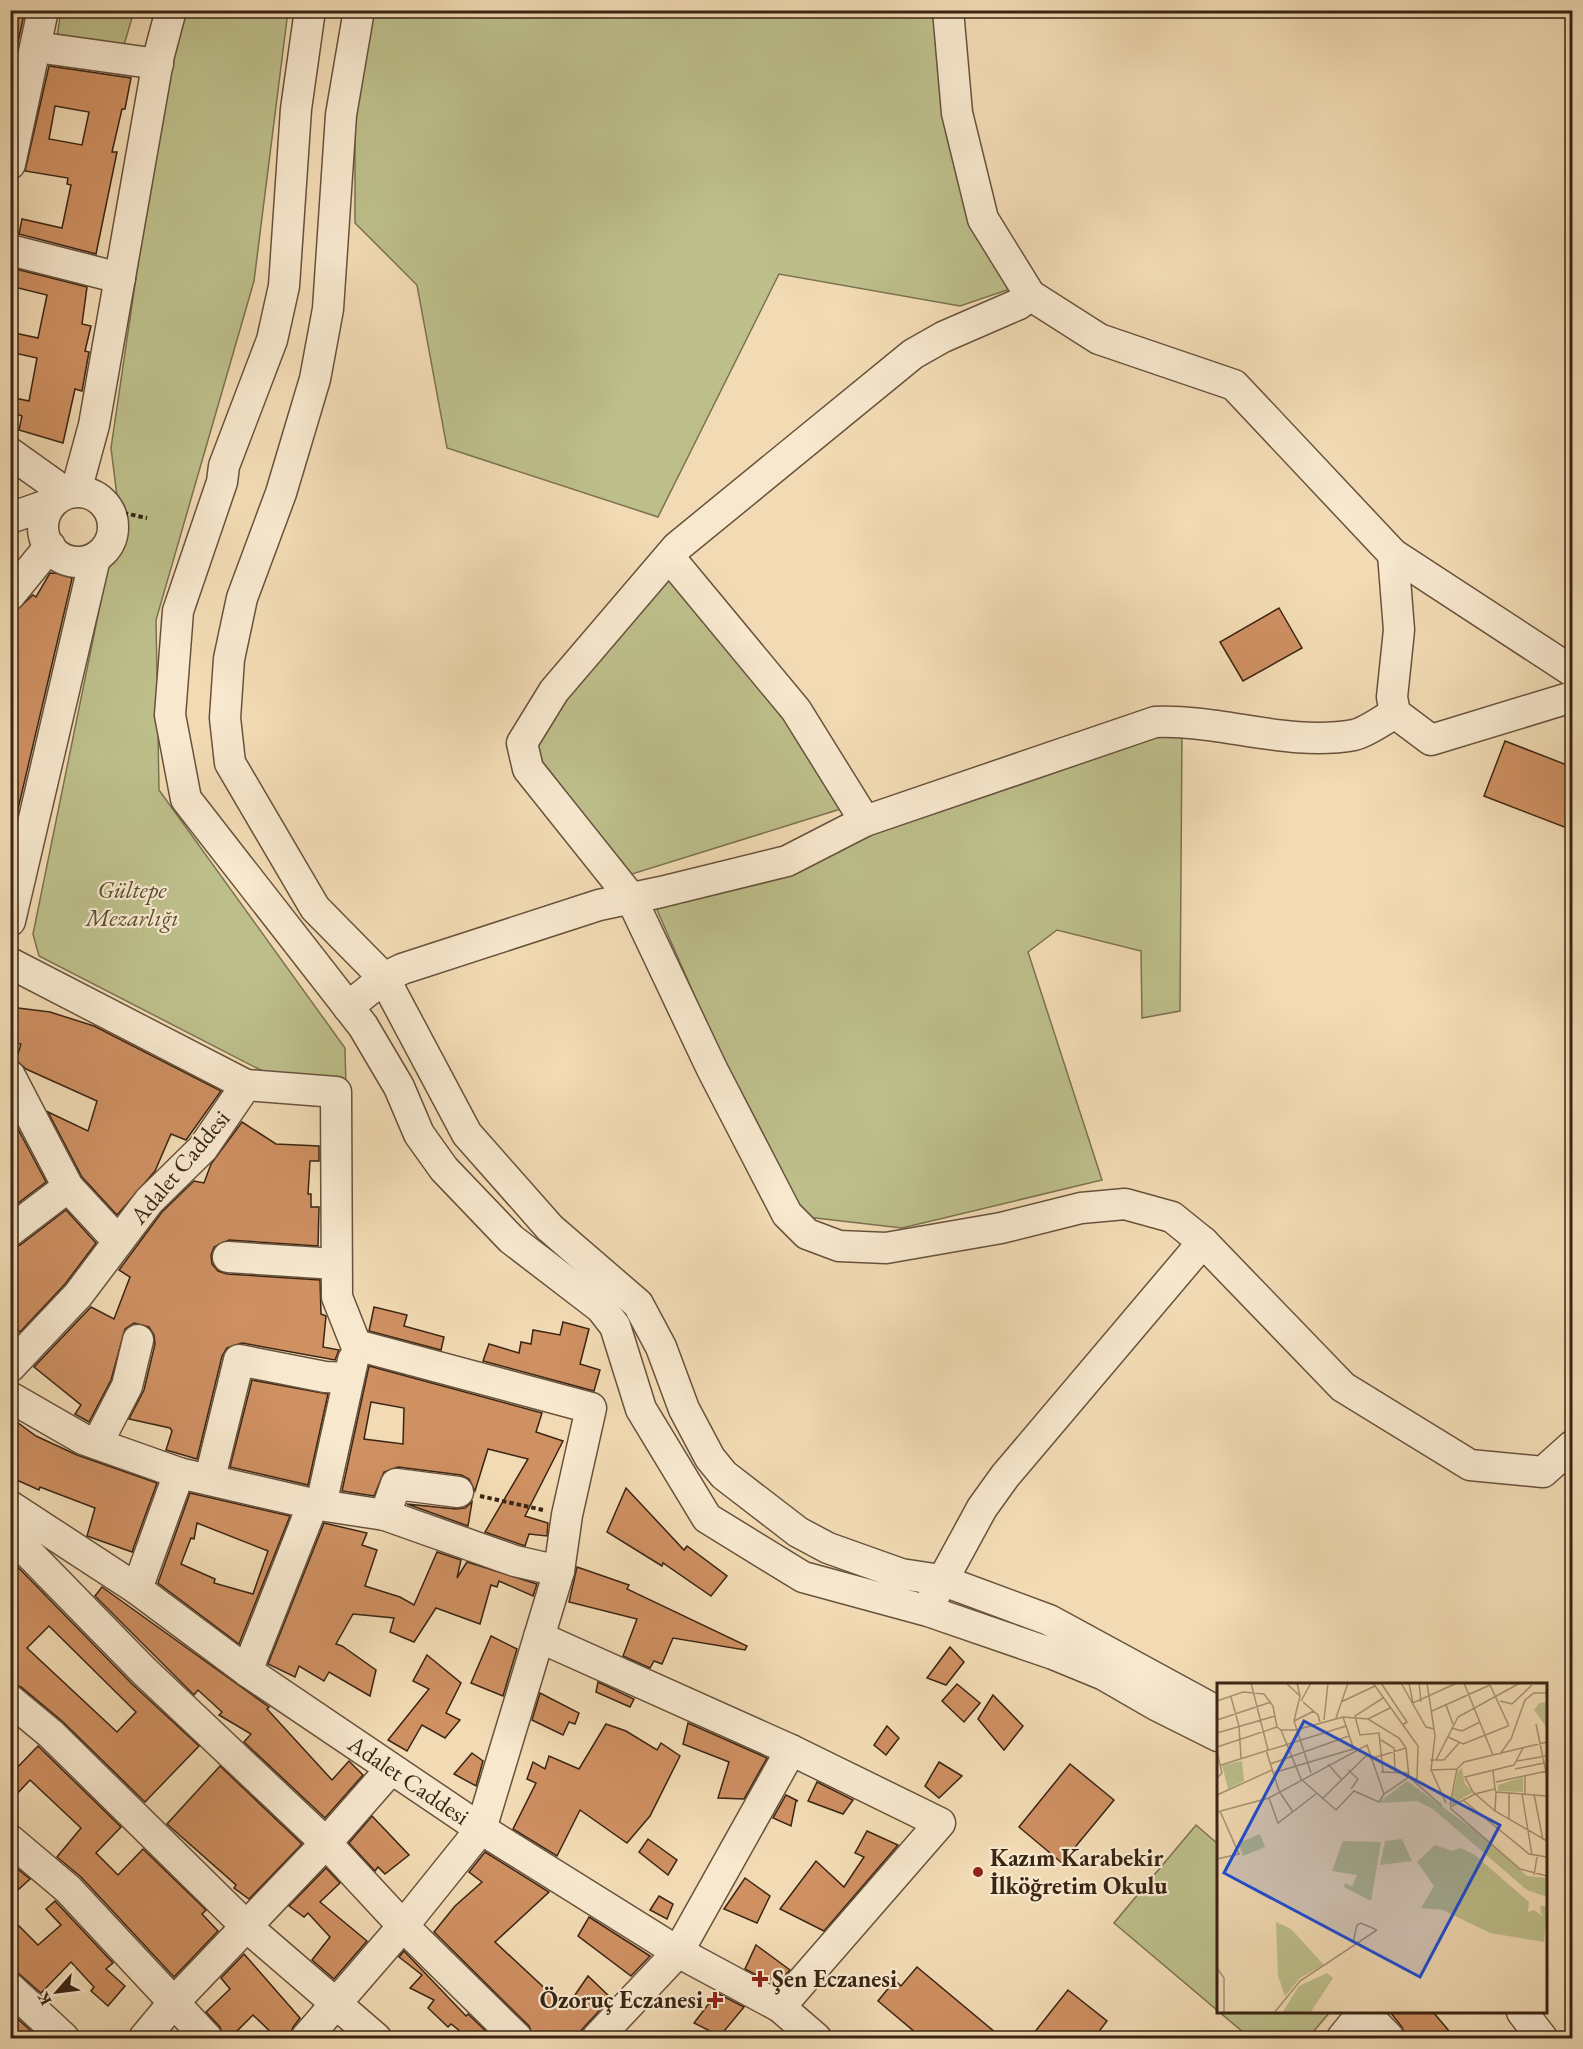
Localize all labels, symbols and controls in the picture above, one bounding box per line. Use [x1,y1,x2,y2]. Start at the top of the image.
park label: Gültepe Mezarlığı [83,874,179,933]
street label: Adalet Caddesi [122,1103,236,1231]
inset map [1217,1683,1547,2013]
street label: Adalet Caddesi [342,1727,476,1832]
place label: Kazım Karabekir İlköğretim Okulu [990,1842,1168,1902]
marker: Kazım Karabekir İlköğretim Okulu [971,1865,985,1879]
north arrow [27,1962,87,2022]
place label: Şen Eczanesi [772,1963,897,1995]
marker: Şen Eczanesi [753,1972,767,1986]
place label: Özoruç Eczanesi [540,1984,703,2015]
text: K [32,1988,56,2009]
marker: Özoruç Eczanesi [708,1993,722,2007]

